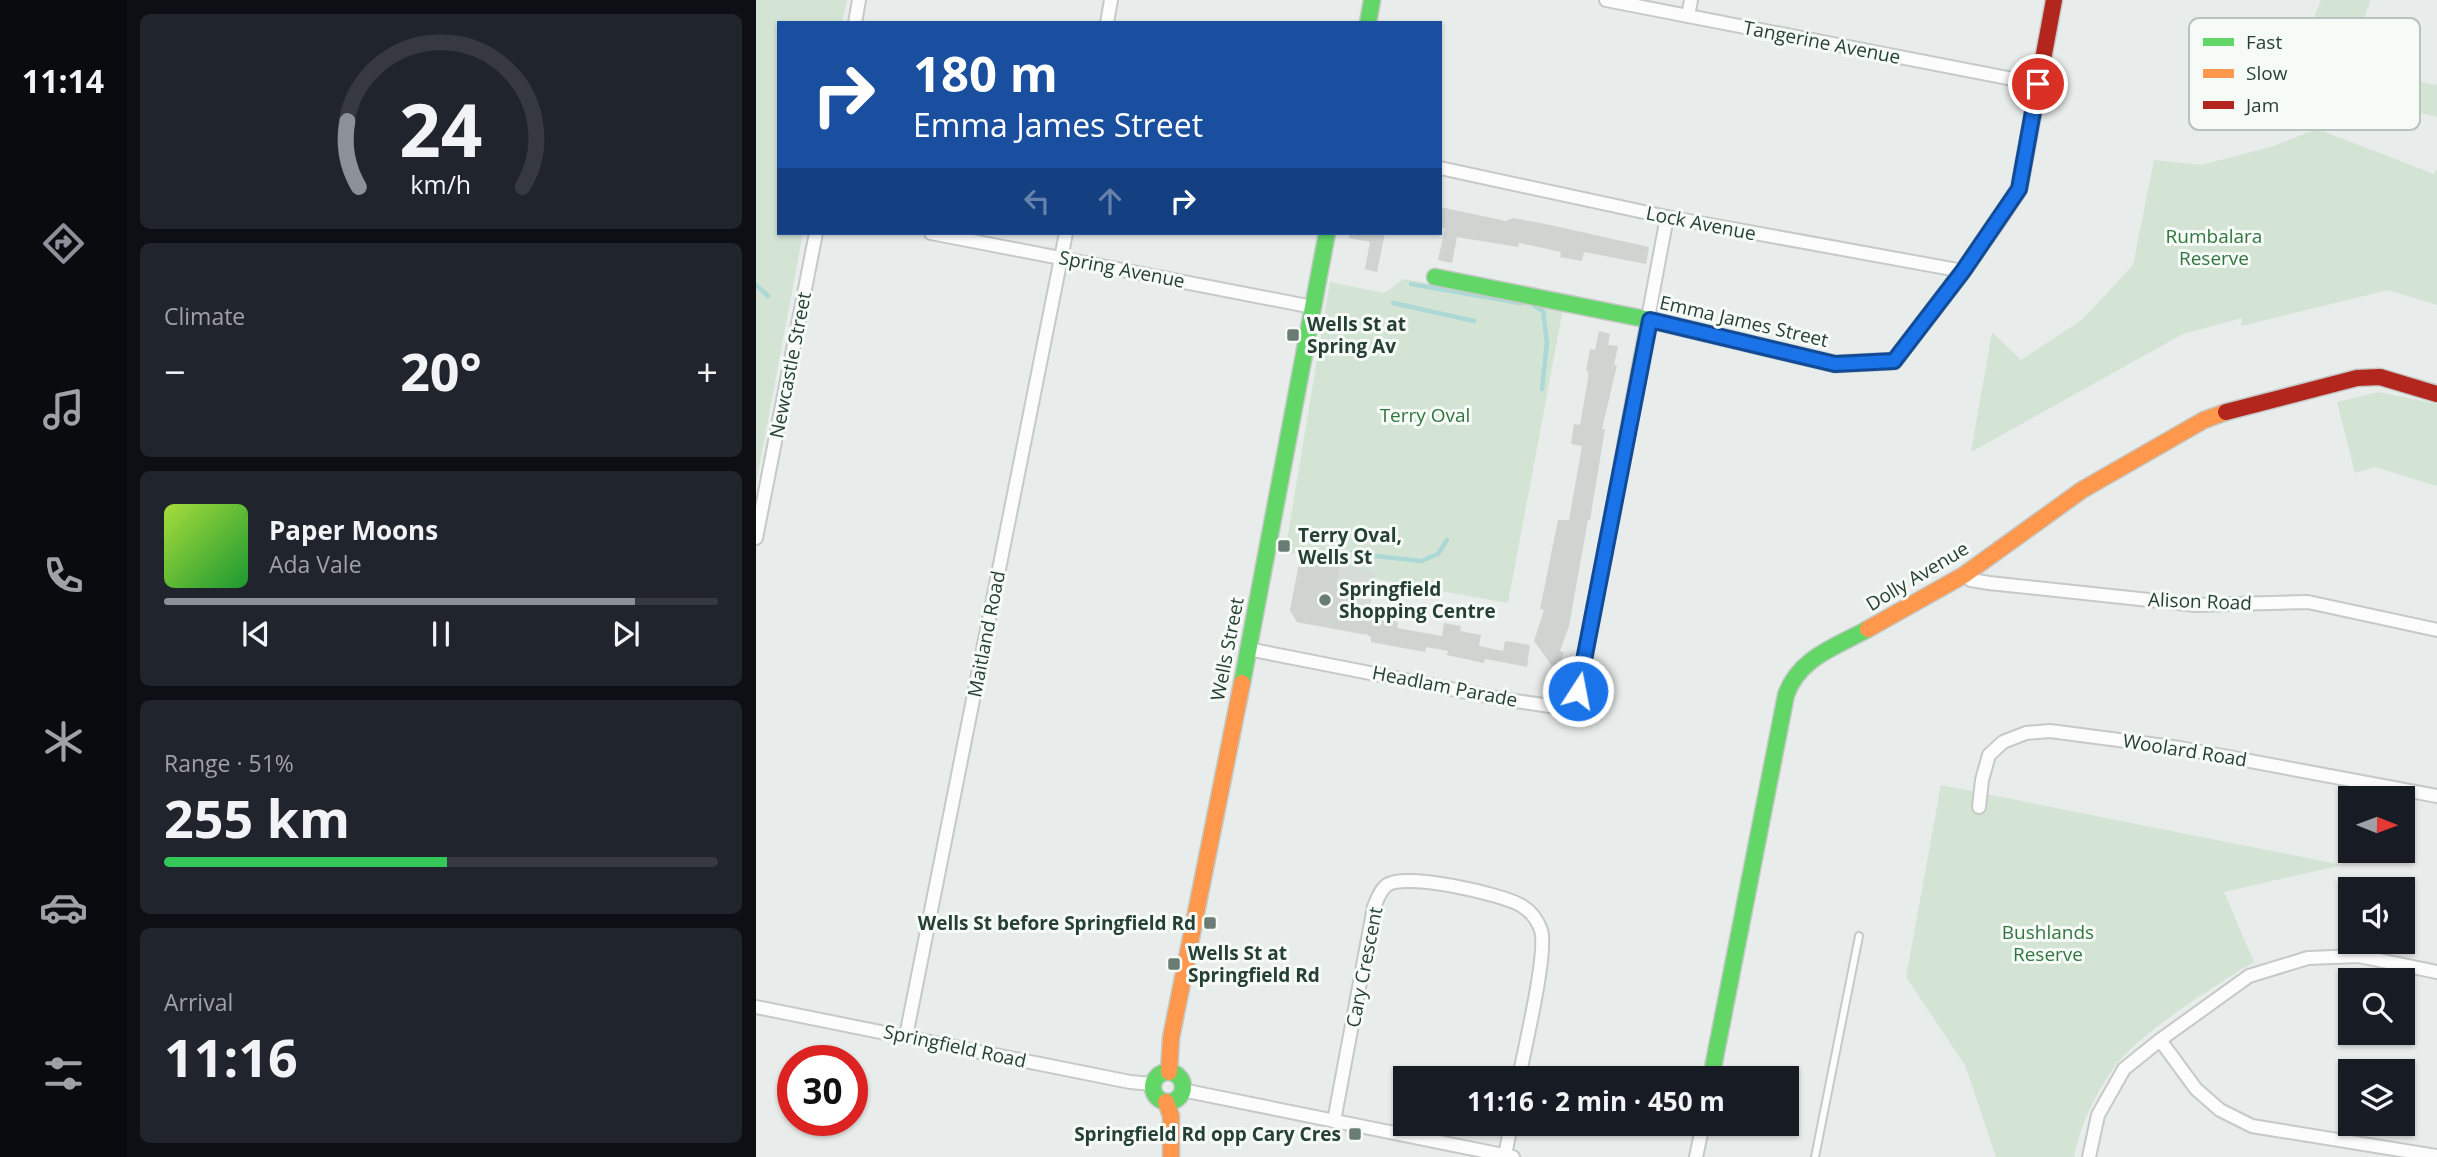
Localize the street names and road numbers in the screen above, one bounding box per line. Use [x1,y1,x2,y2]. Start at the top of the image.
street label: Tangerine Avenue [1741,14,1903,70]
street label: Lock Avenue [1644,200,1758,246]
street label: Spring Avenue [1057,244,1187,294]
street label: Newcastle Street [763,289,817,440]
street label: Emma James Street [1657,289,1831,353]
street label: Dolly Avenue [1861,535,1973,617]
street label: Maitland Road [961,569,1011,699]
street label: Alison Road [2148,586,2252,616]
street label: Wells Street [1204,595,1250,703]
street label: Headlam Parade [1370,659,1520,713]
street label: Woolard Road [2121,727,2249,773]
street label: Cary Crescent [1340,904,1388,1030]
street label: Springfield Road [881,1018,1029,1074]

